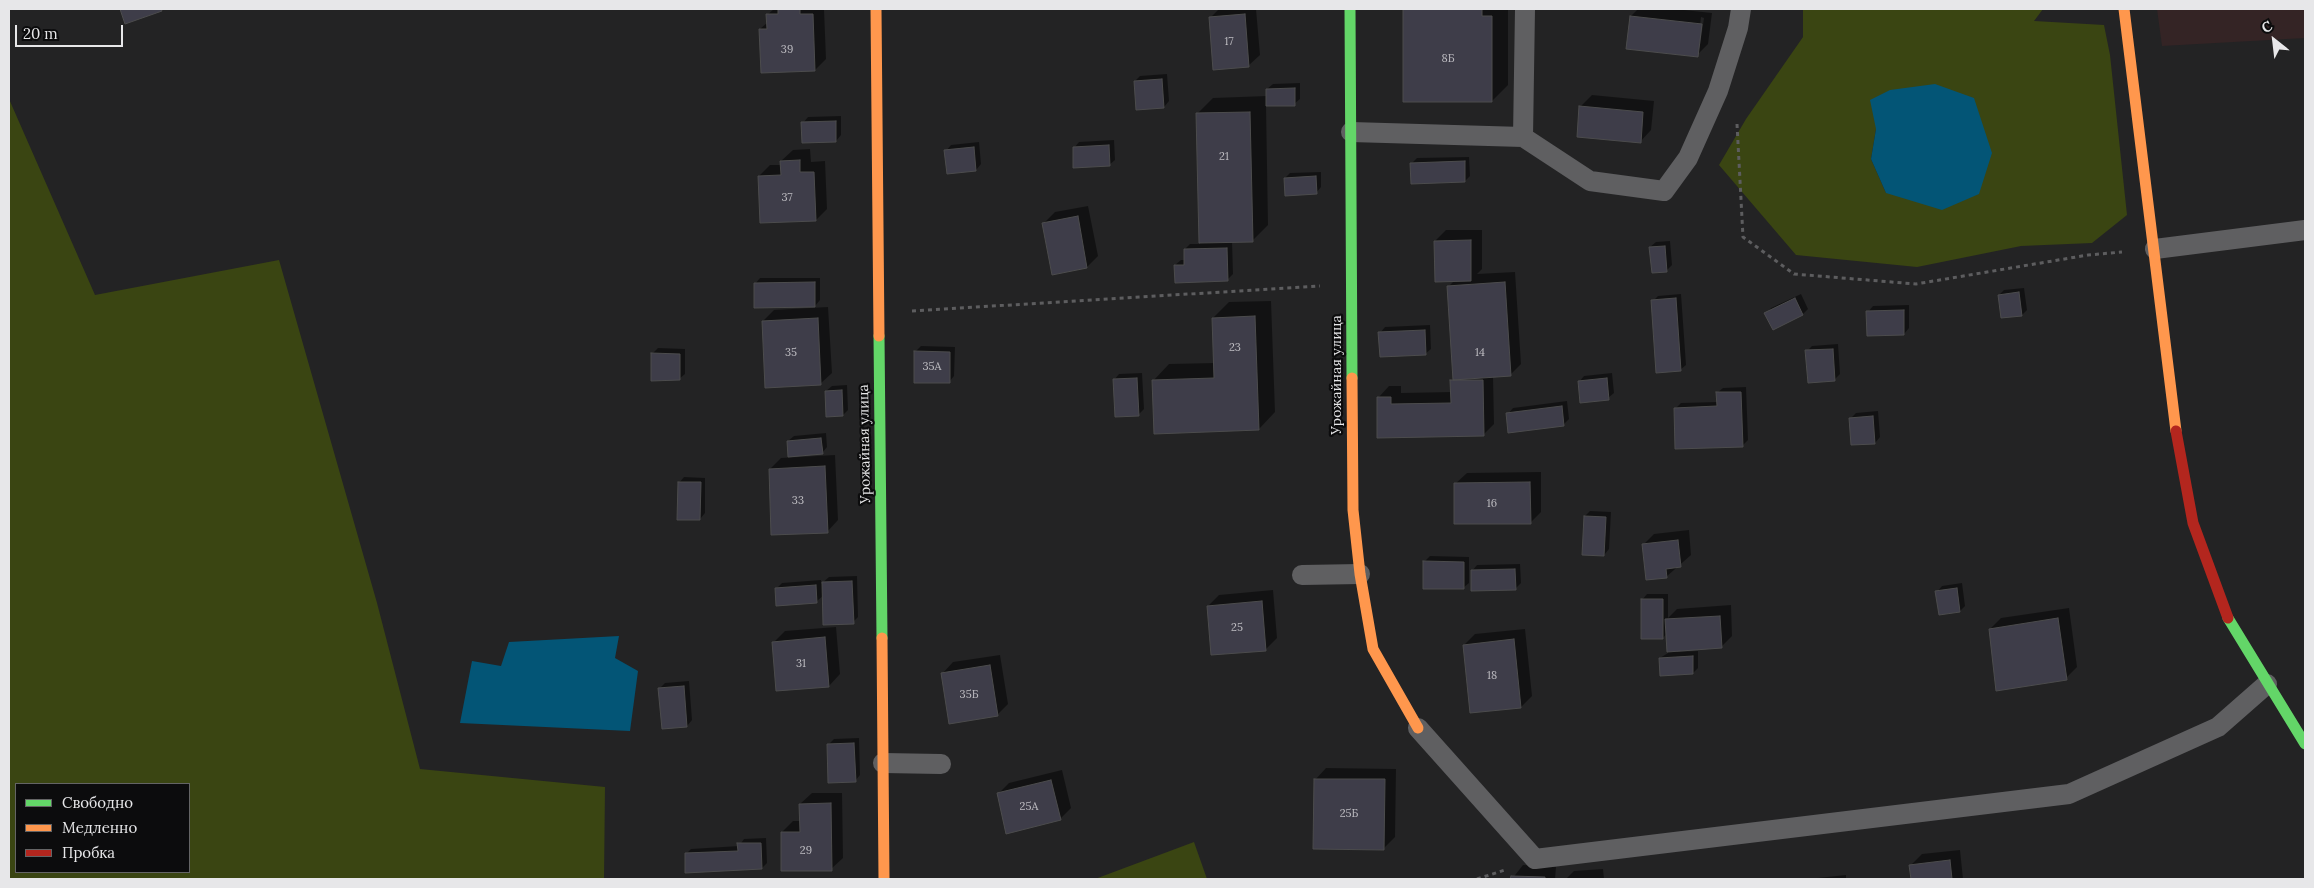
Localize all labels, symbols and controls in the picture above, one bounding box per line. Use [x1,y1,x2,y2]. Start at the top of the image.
scale bar [18,15,125,47]
north arrow [2249,15,2299,65]
text: С [2258,17,2275,37]
text: 20 m [23,24,58,43]
house number: 17 [1224,35,1234,49]
house number: 39 [781,43,793,57]
house number: 8Б [1441,52,1455,66]
house number: 21 [1219,150,1229,164]
house number: 37 [782,191,792,205]
street label: Урожайная улица [1329,315,1345,435]
house number: 23 [1229,341,1241,355]
house number: 35 [785,346,797,360]
house number: 14 [1475,346,1485,360]
house number: 35А [922,360,942,374]
street label: Урожайная улица [856,384,874,504]
house number: 33 [792,494,804,508]
house number: 16 [1487,497,1497,511]
house number: 25 [1231,621,1243,635]
house number: 31 [796,657,806,671]
house number: 18 [1487,669,1497,683]
house number: 35Б [960,688,978,702]
legend [15,783,190,873]
text: Свободно [62,793,133,812]
house number: 25А [1020,800,1038,814]
house number: 25Б [1340,807,1358,821]
text: Медленно [62,818,137,837]
text: Пробка [62,843,115,862]
house number: 29 [800,844,812,858]

